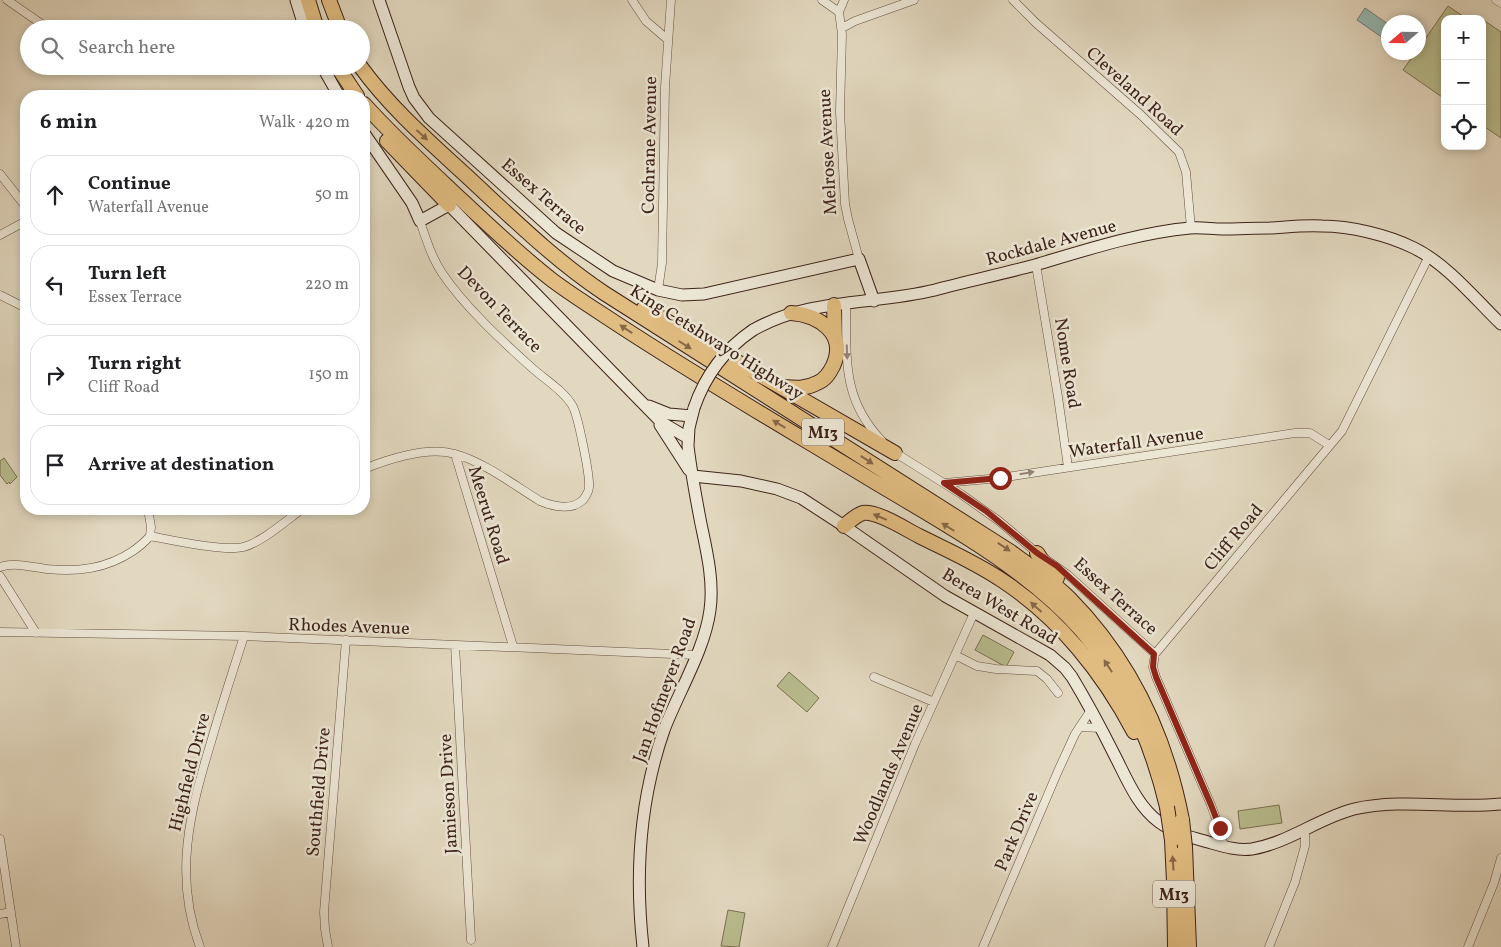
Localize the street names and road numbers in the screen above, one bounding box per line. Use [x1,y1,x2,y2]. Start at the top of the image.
street label: Cleveland Road [1080,42,1188,143]
street label: Cochrane Avenue [637,76,664,214]
street label: Melrose Avenue [813,88,844,216]
street label: Essex Terrace [495,153,591,241]
street label: Rockdale Avenue [983,214,1119,273]
street label: Devon Terrace [451,261,547,359]
street label: King Cetshwayo Highway [624,279,808,407]
street label: Nome Road [1047,316,1086,410]
road number: M13 [802,418,844,446]
street label: Waterfall Avenue [1067,422,1205,465]
street label: Meerut Road [461,463,514,568]
street label: Cliff Road [1199,499,1270,577]
street label: Essex Terrace [1067,552,1163,642]
street label: Berea West Road [937,563,1062,652]
street label: Rhodes Avenue [288,613,410,642]
street label: Jan Hofmeyer Road [628,614,703,767]
street label: Woodlands Avenue [848,700,930,849]
street label: Highfield Drive [164,710,217,834]
street label: Southfield Drive [301,726,338,858]
street label: Jamieson Drive [434,733,465,855]
street label: Park Drive [989,788,1045,875]
road number: M13 [1153,881,1195,908]

